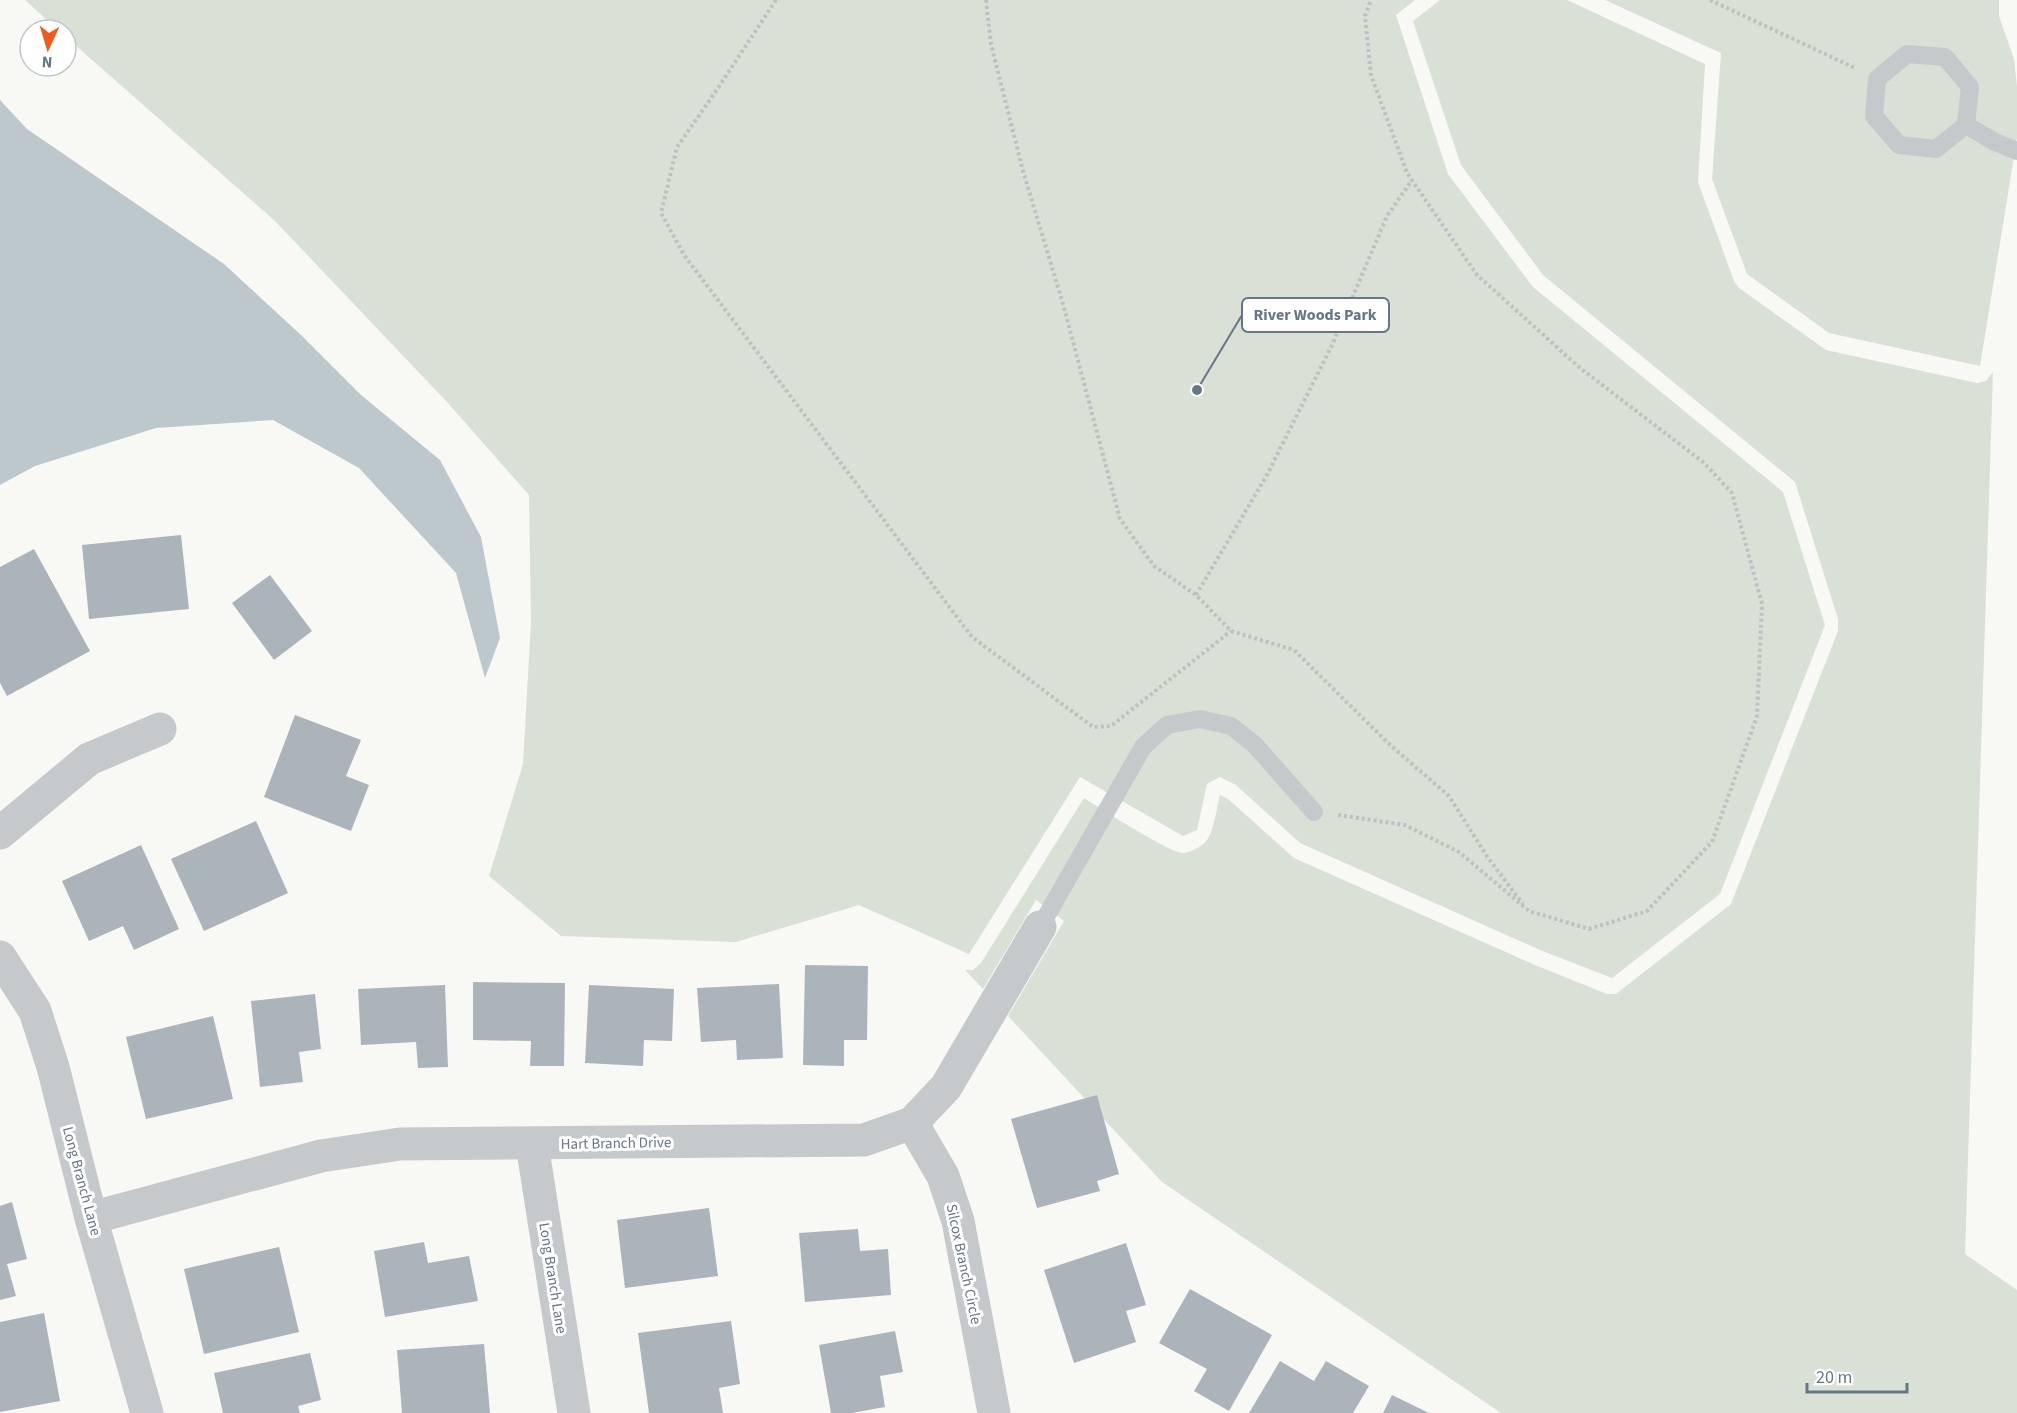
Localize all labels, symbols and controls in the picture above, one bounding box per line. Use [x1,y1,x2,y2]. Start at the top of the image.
north arrow [18,18,78,78]
text: N [41,51,53,73]
callout: River Woods Park [1242,298,1389,332]
text: River Woods Park [1253,304,1377,326]
street label: Long Branch Lane [57,1124,106,1238]
street label: Hart Branch Drive [561,1132,671,1155]
street label: Silcox Branch Circle [941,1202,987,1326]
street label: Long Branch Lane [533,1221,572,1335]
scale bar [1807,1356,1908,1394]
text: 20 m [1816,1365,1852,1390]

